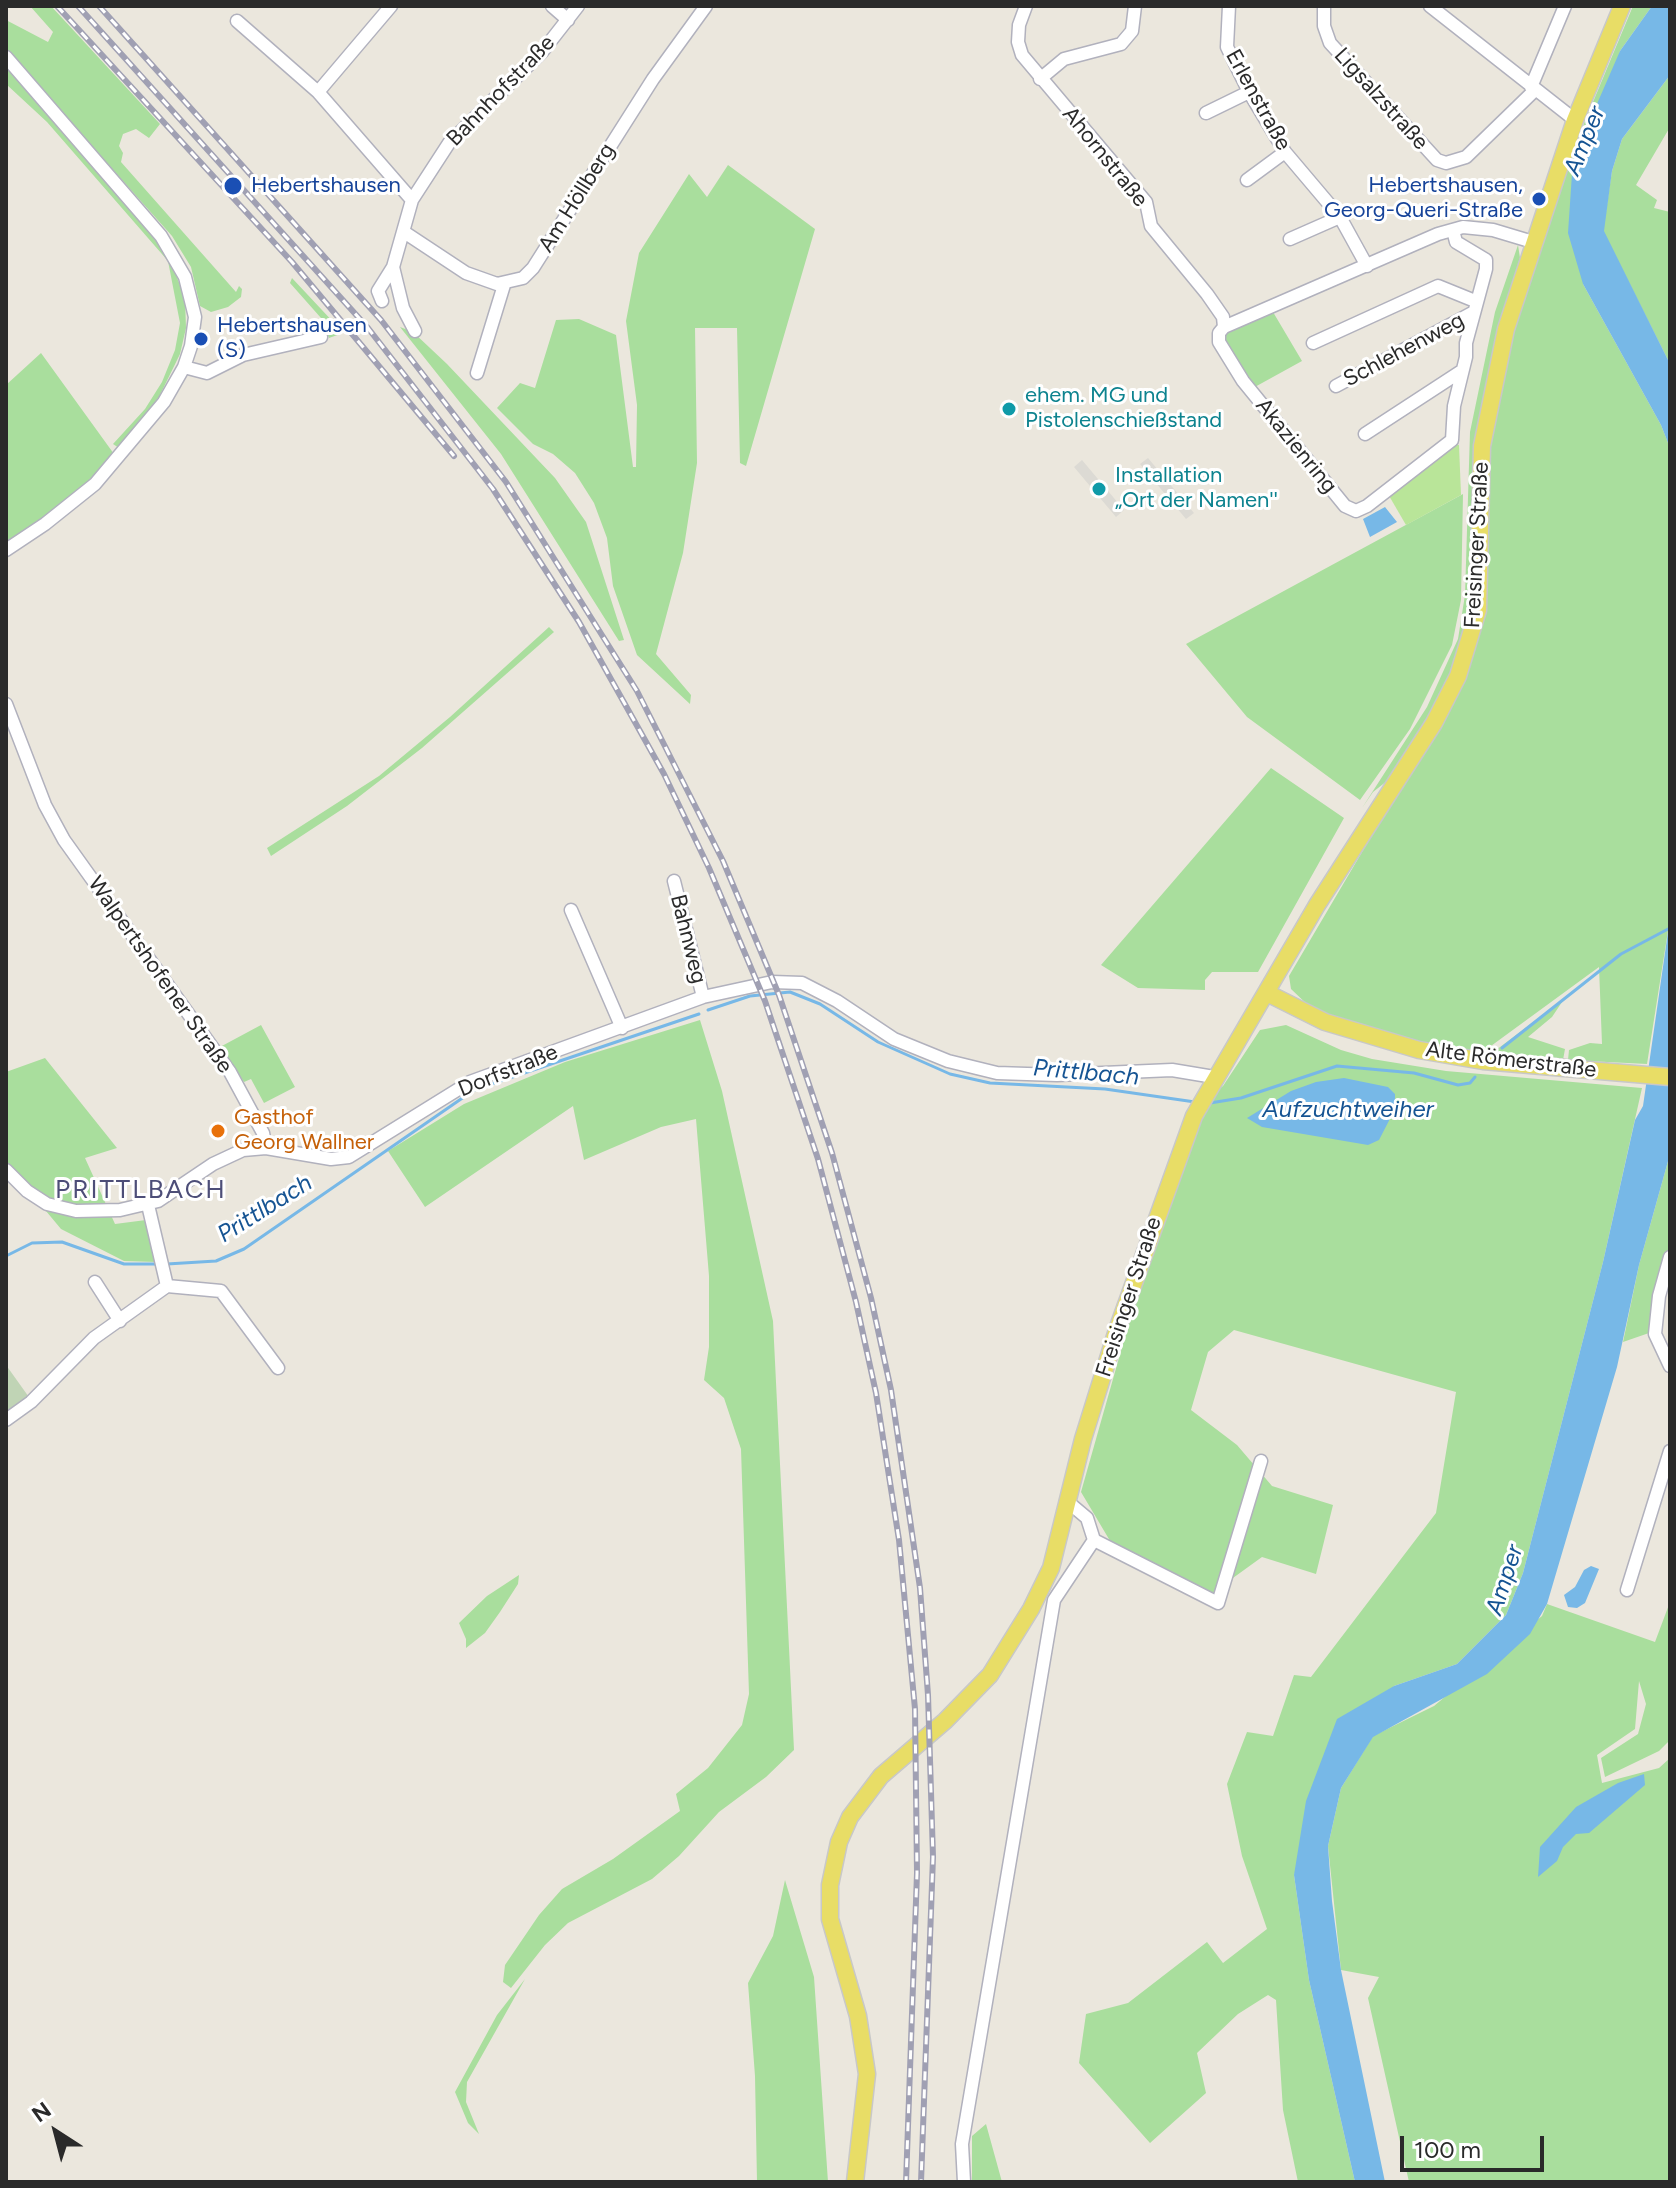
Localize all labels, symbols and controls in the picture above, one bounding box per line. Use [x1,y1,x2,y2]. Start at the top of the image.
street label: Bahnhofstraße [441,30,561,152]
street label: Ligsalzstraße [1328,43,1434,155]
street label: Erlenstraße [1219,45,1297,155]
street label: Ahornstraße [1057,102,1153,212]
water label: Amper [1558,102,1612,180]
street label: Am Höllberg [533,139,621,257]
place label: Hebertshausen [251,173,401,199]
place label: Hebertshausen, Georg-Queri-Straße [1324,173,1523,224]
marker: Hebertshausen [222,175,244,197]
marker: Hebertshausen, Georg-Queri-Straße [1530,190,1548,208]
street label: Schlehenweg [1339,307,1469,393]
place label: Hebertshausen (S) [217,313,367,364]
marker: Hebertshausen (S) [192,330,210,348]
place label: ehem. MG und Pistolenschießstand [1025,383,1222,434]
street label: Akazienring [1250,393,1342,499]
marker: ehem. MG und Pistolenschießstand [1000,400,1018,418]
street label: Freisinger Straße [1459,461,1495,629]
place label: Installation „Ort der Namen'' [1115,463,1278,514]
marker: Installation „Ort der Namen'' [1090,480,1108,498]
street label: Walpertshofener Straße [82,871,238,1079]
street label: Bahnweg [664,892,712,986]
street label: Alte Römerstraße [1424,1036,1598,1084]
street label: Dorfstraße [454,1039,562,1103]
water label: Prittlbach [1032,1054,1140,1092]
water label: Aufzuchtweiher [1262,1096,1434,1124]
place label: Gasthof Georg Wallner [234,1105,374,1156]
marker: Gasthof Georg Wallner [209,1122,227,1140]
water label: Prittlbach [212,1169,318,1249]
district label: PRITTLBACH [55,1174,227,1206]
street label: Freisinger Straße [1091,1214,1167,1380]
water label: Amper [1480,1541,1530,1619]
north arrow [16,2092,96,2172]
text: N [27,2096,56,2128]
scale bar [1404,2120,1548,2170]
text: 100 m [1414,2135,1481,2164]

